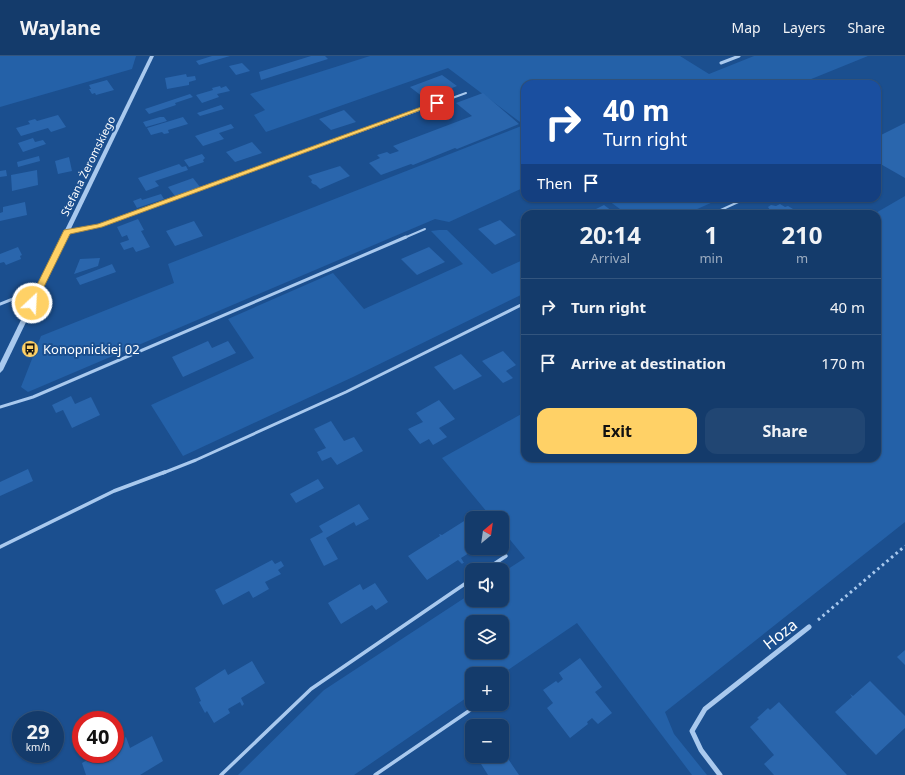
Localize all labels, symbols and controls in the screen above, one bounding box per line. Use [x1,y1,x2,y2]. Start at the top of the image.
text: Waylane [20,15,101,41]
text: Map [732,18,761,37]
text: Layers [783,18,825,37]
text: Share [847,18,885,37]
pin [420,86,454,120]
text: 40 m [603,91,670,129]
icon: arrive [426,92,448,114]
icon: right [537,96,589,148]
street label: Stefana Żeromskiego [57,113,118,218]
text: Turn right [603,127,687,151]
icon: arrive [580,172,602,194]
text: Then [537,173,572,193]
text: 20:14 [579,218,641,251]
text: 1 [704,218,718,251]
text: 210 [781,218,823,251]
text: Arrival [590,249,630,267]
text: min [699,249,723,267]
text: m [796,249,808,267]
position arrow [11,282,53,324]
icon: right [537,296,559,318]
text: Turn right [571,297,646,317]
text: 40 m [830,297,865,317]
bus stop icon: Konopnickiej 02 [20,339,40,359]
place label: Konopnickiej 02 [43,340,140,358]
icon: arrive [537,352,559,374]
text: Arrive at destination [571,353,726,373]
text: 170 m [821,353,865,373]
button: Exit [537,408,697,454]
button: Share [705,408,865,454]
north arrow [465,511,509,555]
map controls [465,511,509,763]
button: sound [465,563,509,607]
street label: Hoza [758,614,802,654]
button: layers [465,615,509,659]
button: + [465,667,509,711]
speed limit sign: 40 [72,711,124,763]
text: 29 [27,718,49,745]
button: − [465,719,509,763]
text: km/h [26,740,50,754]

